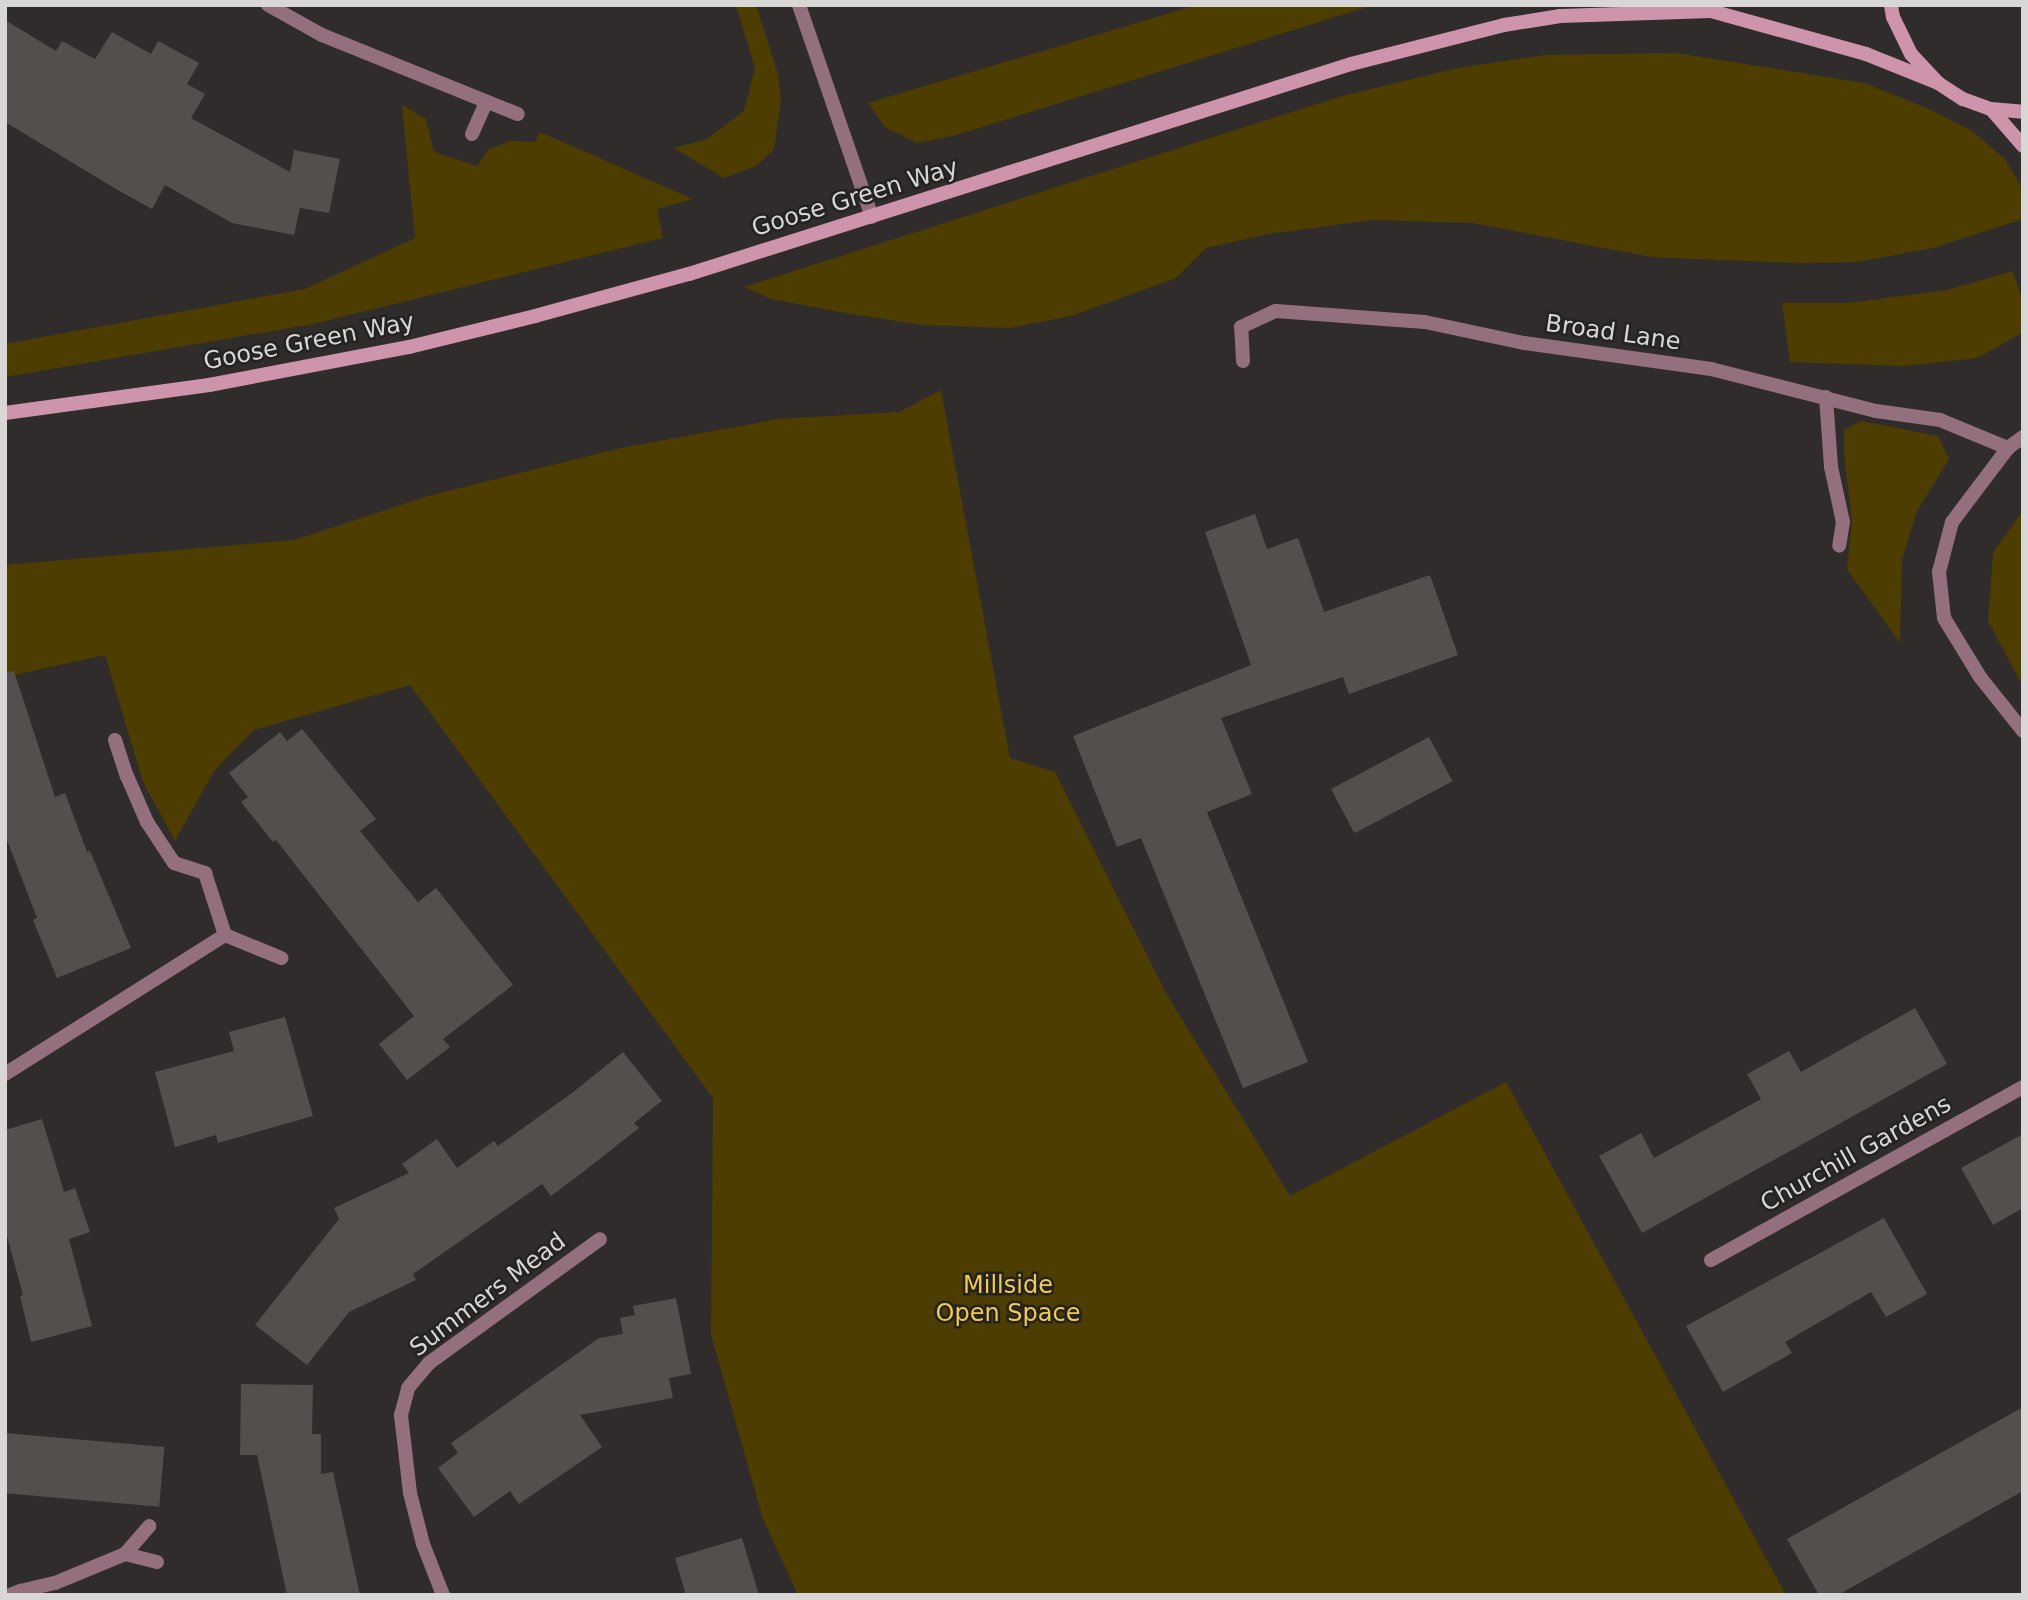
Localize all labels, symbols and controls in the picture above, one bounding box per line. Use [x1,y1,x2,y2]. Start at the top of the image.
street label: Goose Green Way [748,153,962,243]
street label: Goose Green Way [201,307,417,377]
street label: Broad Lane [1544,309,1682,357]
street label: Churchill Gardens [1756,1090,1956,1218]
street label: Summers Mead [405,1227,571,1363]
park label: Millside Open Space [936,1272,1080,1328]

